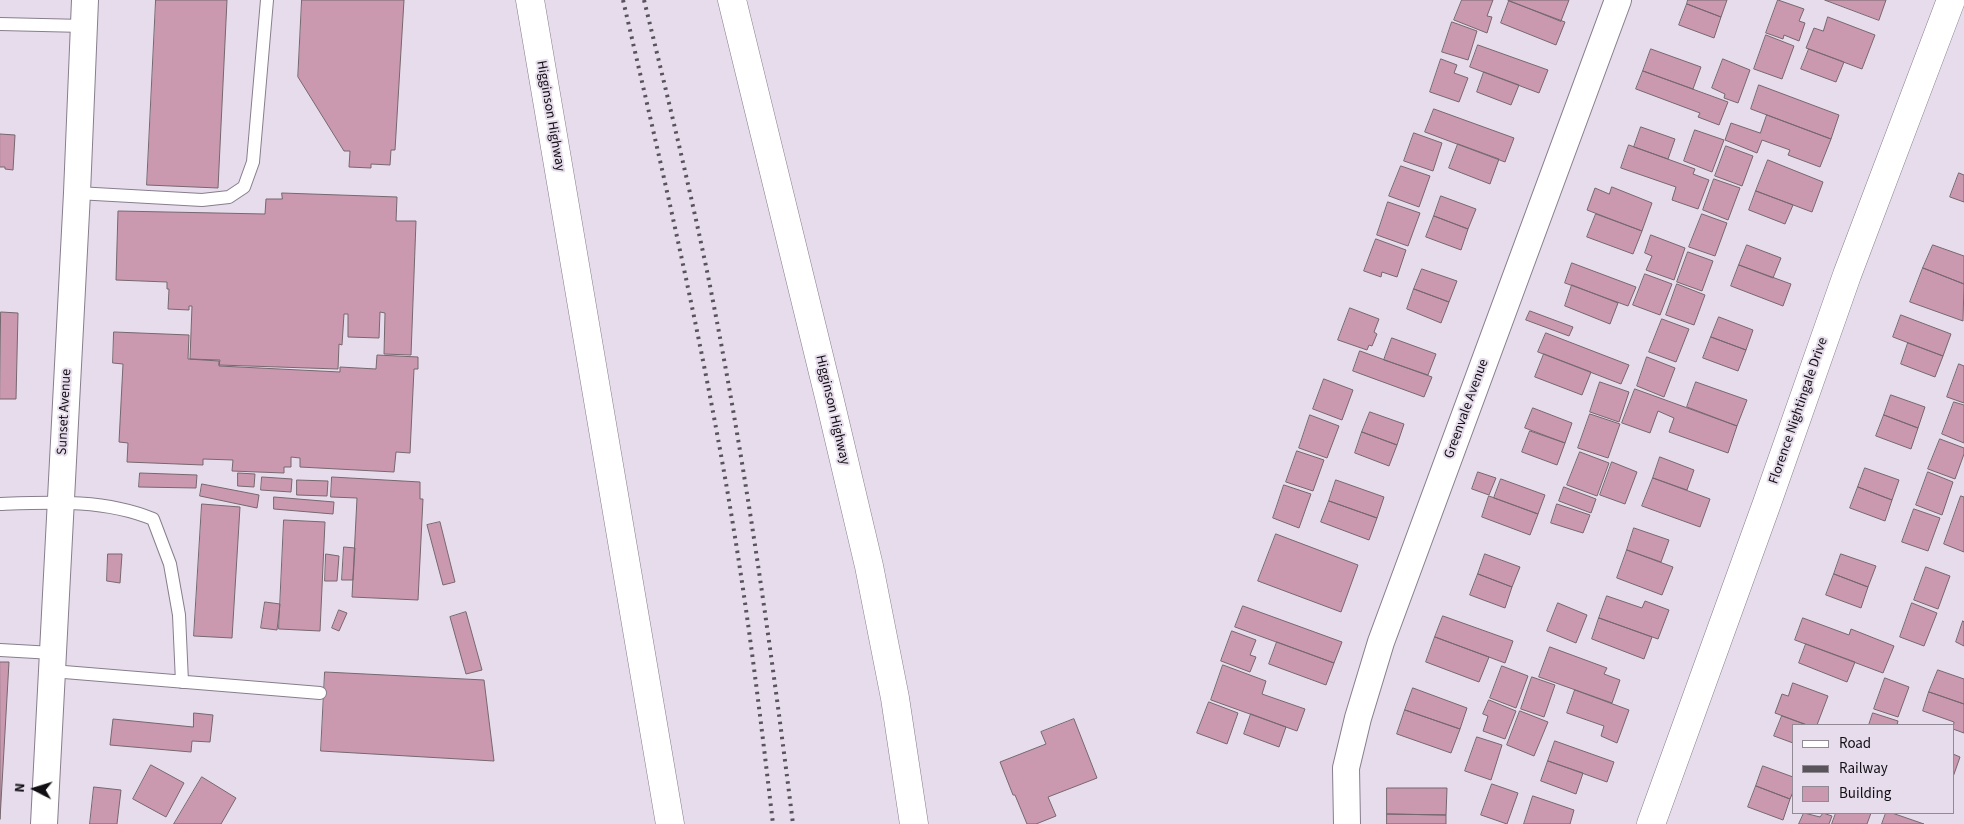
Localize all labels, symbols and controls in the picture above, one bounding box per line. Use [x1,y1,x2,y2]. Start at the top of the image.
street label: Higginson Highway [532,59,568,173]
street label: Florence Nightingale Drive [1766,336,1832,486]
street label: Higginson Highway [811,353,853,467]
street label: Greenvale Avenue [1441,357,1493,461]
street label: Sunset Avenue [54,369,76,455]
legend [1792,724,1954,814]
text: Road [1839,733,1871,754]
text: Railway [1839,758,1888,779]
north arrow [10,764,60,814]
text: N [10,782,30,793]
text: Building [1839,783,1891,804]

